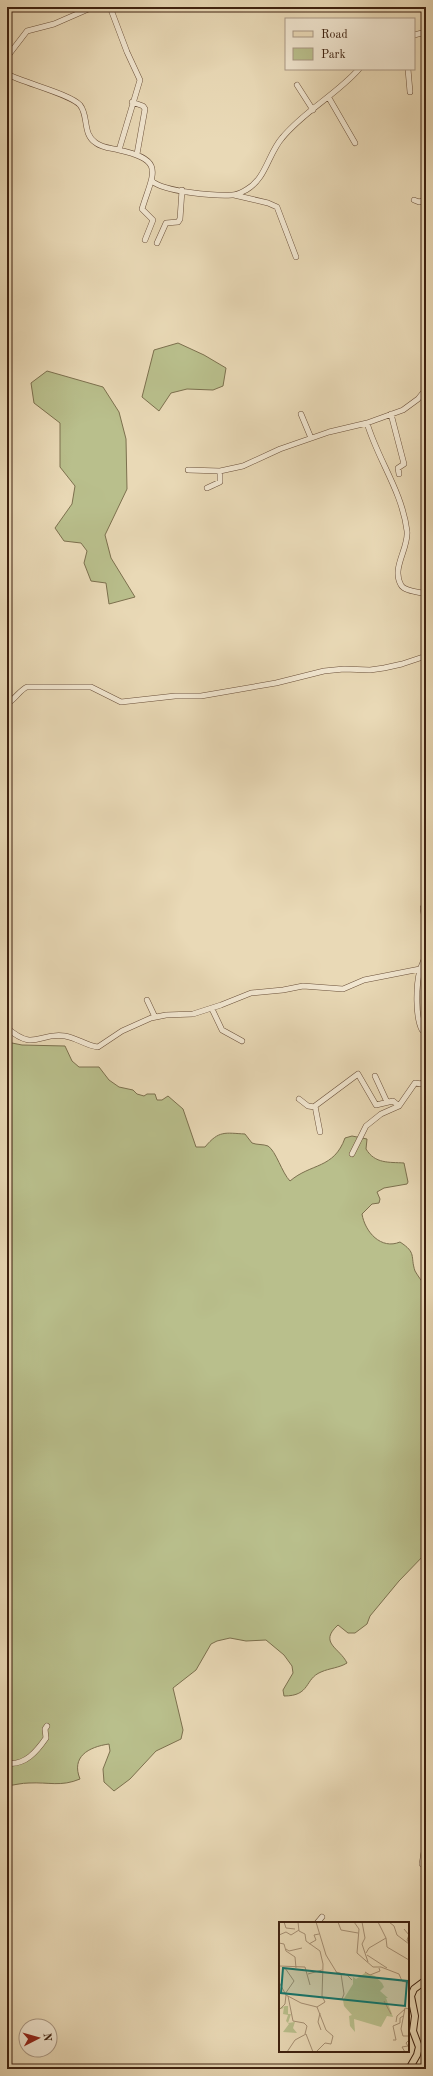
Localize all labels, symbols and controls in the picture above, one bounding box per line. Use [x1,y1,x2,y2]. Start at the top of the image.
legend [285,18,415,70]
text: Road [321,29,348,41]
text: Park [321,49,346,61]
inset map [279,1922,409,2052]
north arrow [18,2018,58,2058]
text: N [41,2032,52,2042]

